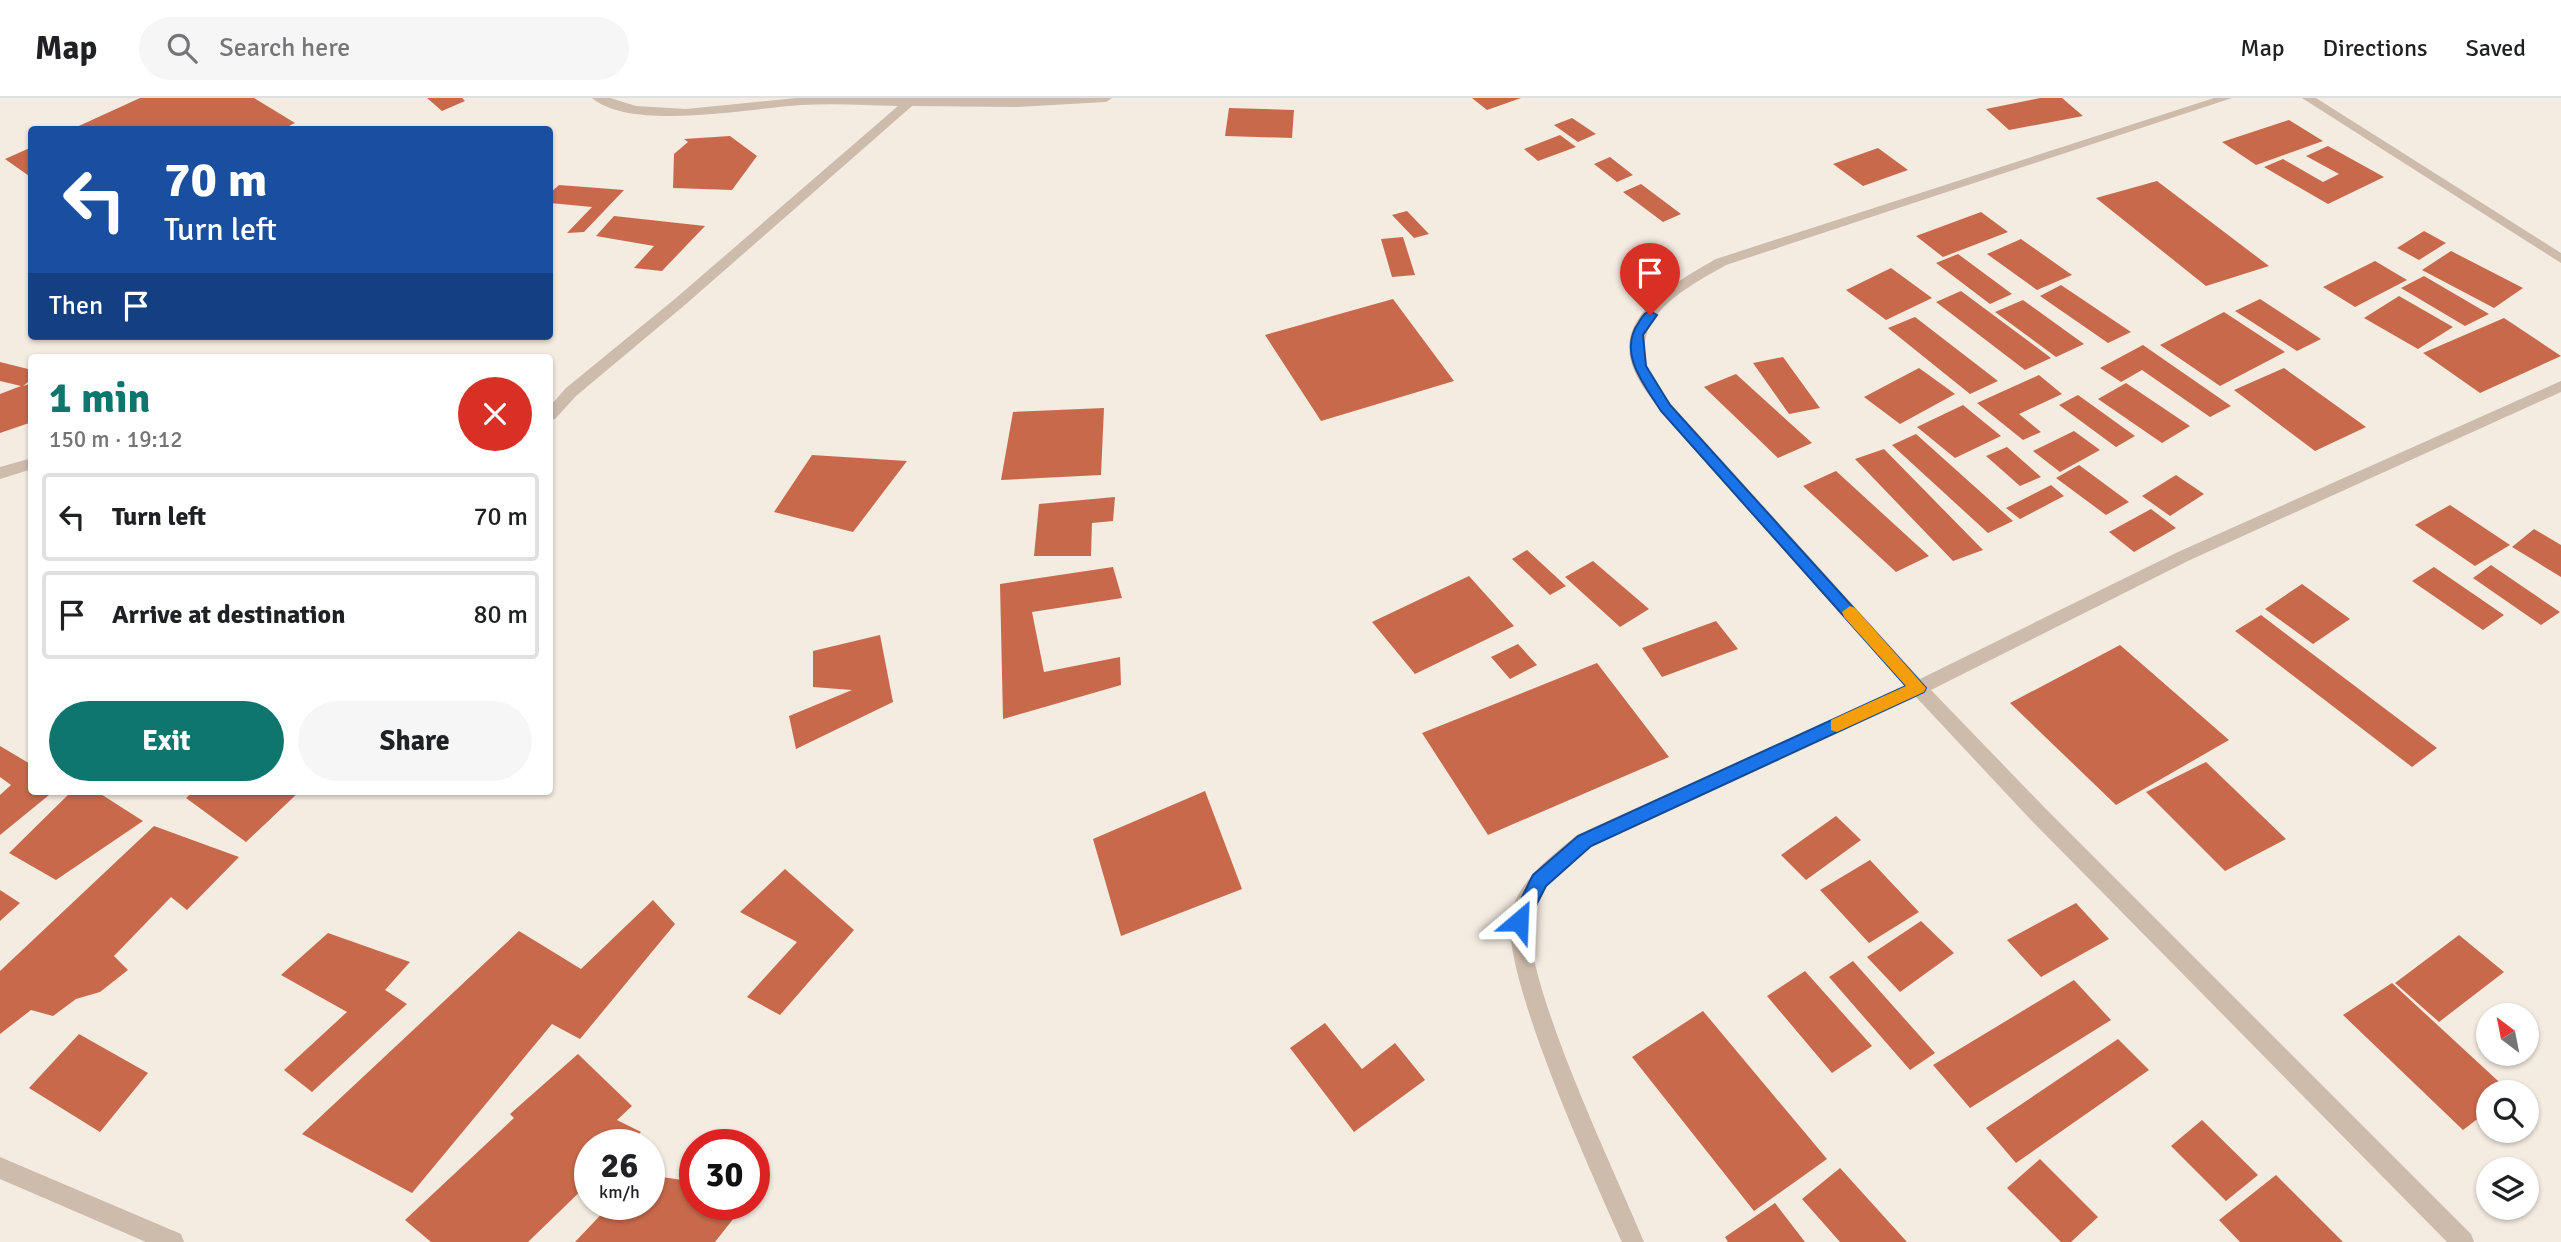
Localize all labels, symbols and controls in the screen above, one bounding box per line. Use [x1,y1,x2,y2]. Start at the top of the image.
search box [139,17,629,80]
text: Map [35,28,97,69]
icon: search [163,29,201,67]
text: Search here [219,32,350,64]
text: Map [2240,33,2285,63]
text: Directions [2323,33,2428,63]
text: Saved [2466,33,2526,63]
text: 70 m [164,150,267,210]
icon: left [49,154,140,245]
text: Turn left [164,210,277,249]
pin [1620,243,1680,315]
icon: arrive [1631,254,1669,292]
icon: arrive [117,287,155,325]
text: Then [49,290,103,322]
text: 1 min [49,373,150,424]
button: close [458,377,532,451]
text: 150 m · 19:12 [49,425,183,454]
icon: left [53,498,91,536]
text: Turn left [112,501,206,533]
text: 70 m [473,501,528,533]
icon: arrive [53,596,91,634]
text: Arrive at destination [112,599,345,631]
text: 80 m [473,599,528,631]
button: Exit [49,701,284,781]
button: Share [298,701,532,781]
position arrow [1482,884,1556,958]
north arrow [2476,1003,2539,1066]
map controls [2476,1003,2539,1220]
button: search [2476,1080,2539,1143]
speed limit sign: 30 [679,1129,770,1220]
text: 26 [601,1144,638,1187]
button: layers [2476,1157,2539,1220]
text: km/h [599,1181,640,1203]

